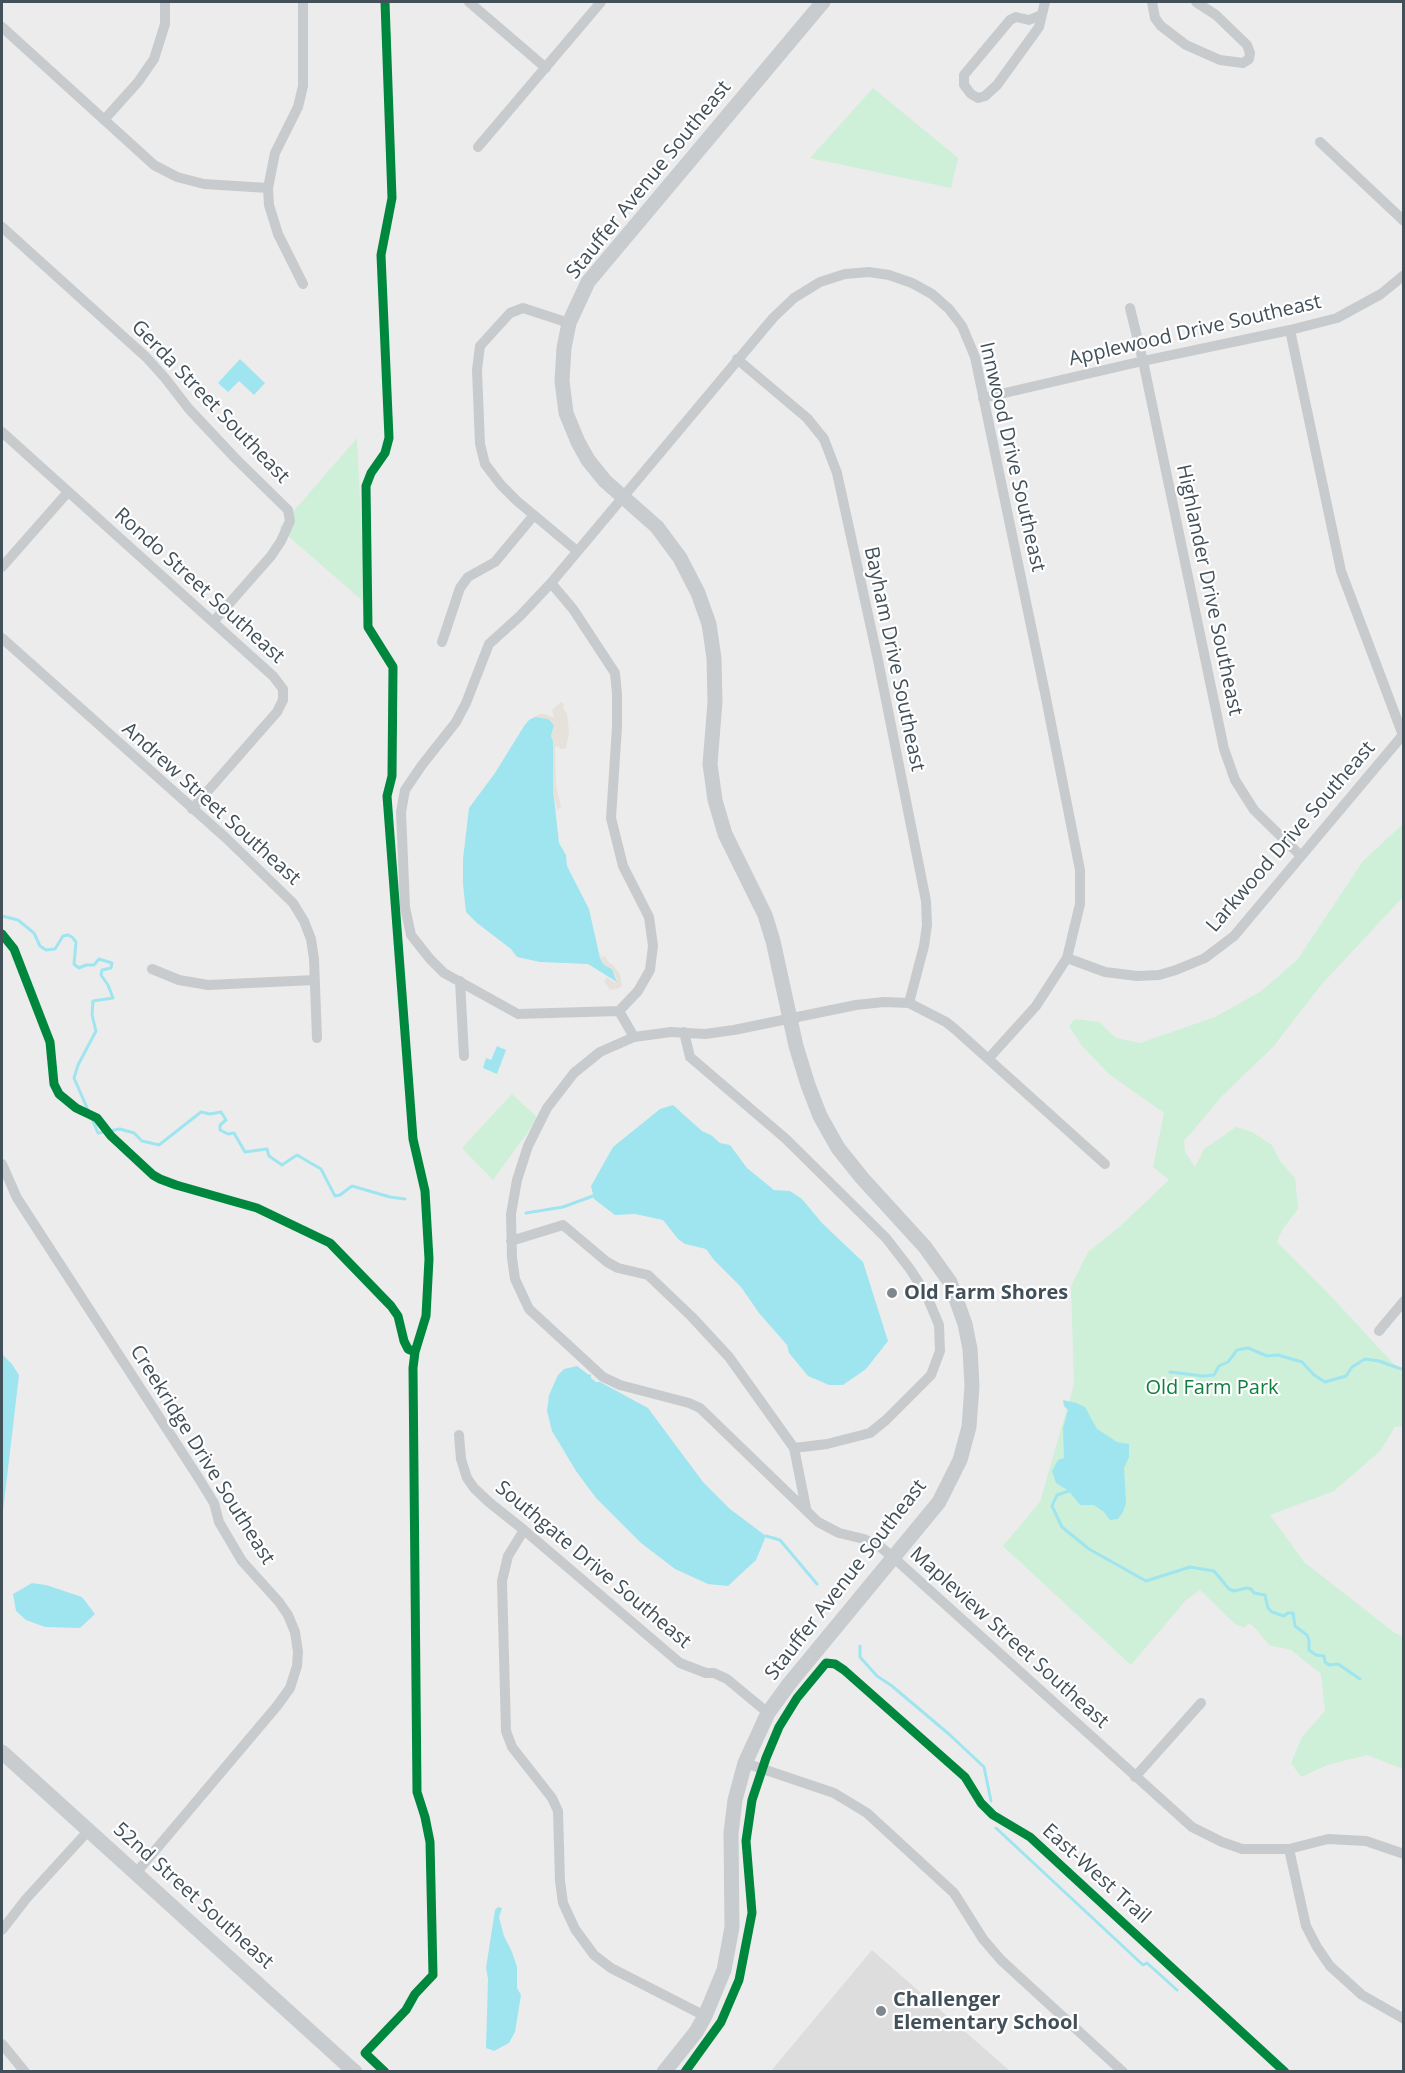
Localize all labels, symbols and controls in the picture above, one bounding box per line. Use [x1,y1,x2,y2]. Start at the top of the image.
street label: Stauffer Avenue Southeast [562,76,736,284]
street label: Applewood Drive Southeast [1067,290,1323,372]
street label: Gerda Street Southeast [126,316,294,488]
street label: Innwood Drive Southeast [974,340,1050,574]
street label: Highlander Drive Southeast [1171,462,1247,718]
street label: Rondo Street Southeast [109,503,289,669]
street label: Bayham Drive Southeast [858,545,930,773]
street label: Andrew Street Southeast [117,717,305,891]
street label: Larkwood Drive Southeast [1202,737,1380,937]
place label: Old Farm Shores [904,1281,1068,1305]
marker: Old Farm Shores [885,1286,899,1300]
street label: Creekridge Drive Southeast [124,1341,280,1569]
park label: Old Farm Park [1145,1376,1279,1400]
street label: Stauffer Avenue Southeast [760,1475,932,1685]
street label: Southgate Drive Southeast [490,1476,696,1654]
street label: Mapleview Street Southeast [905,1542,1113,1734]
street label: 52nd Street Southeast [108,1818,278,1974]
street label: East-West Trail [1037,1819,1155,1929]
place label: Challenger Elementary School [893,1988,1078,2035]
marker: Challenger Elementary School [874,2004,888,2018]

